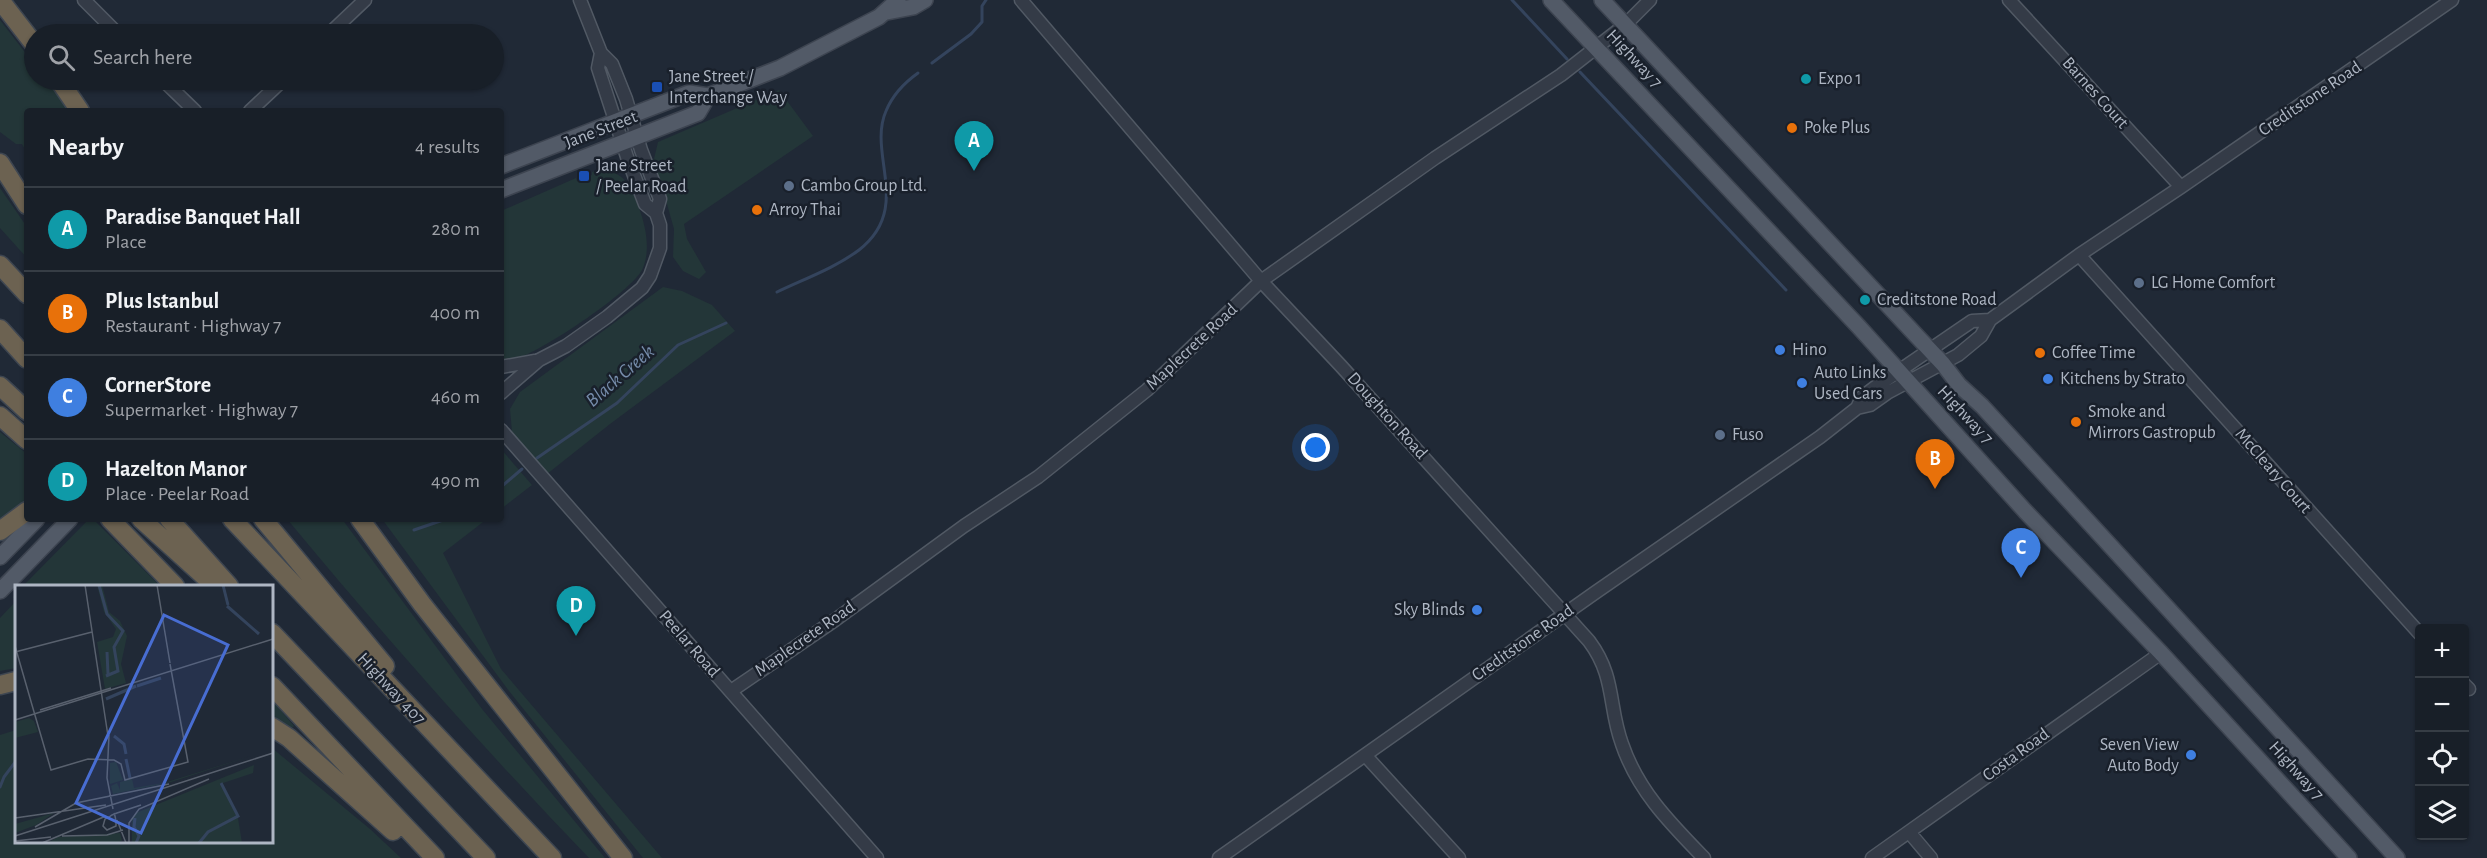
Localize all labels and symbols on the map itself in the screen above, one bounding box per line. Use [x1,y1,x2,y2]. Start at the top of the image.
street label: Highway 7 [1603,26,1665,92]
street label: Barnes Court [2058,54,2132,132]
street label: Creditstone Road [2255,58,2365,140]
place label: Jane Street / Interchange Way [669,68,787,107]
place label: Expo 1 [1818,70,1862,88]
marker: Expo 1 [1799,72,1813,86]
marker: Jane Street / Interchange Way [650,80,664,94]
street label: Jane Street [562,108,640,152]
place label: Poke Plus [1804,119,1870,137]
marker: Poke Plus [1785,121,1799,135]
pin: A [954,122,994,171]
place label: Jane Street / Peelar Road [596,157,687,196]
marker: Jane Street / Peelar Road [577,169,591,183]
place label: Cambo Group Ltd. [801,177,927,195]
marker: Cambo Group Ltd. [782,179,796,193]
place label: Arroy Thai [769,201,841,219]
marker: Arroy Thai [750,203,764,217]
place label: LG Home Comfort [2151,274,2275,292]
marker: LG Home Comfort [2132,276,2146,290]
place label: Creditstone Road [1877,291,1997,309]
marker: Creditstone Road [1858,293,1872,307]
street label: Maplecrete Road [1143,300,1241,394]
water label: Black Creek [582,341,658,411]
place label: Hino [1792,341,1827,359]
marker: Hino [1773,343,1787,357]
place label: Coffee Time [2052,344,2135,362]
marker: Coffee Time [2033,346,2047,360]
place label: Auto Links Used Cars [1814,364,1887,403]
street label: Doughton Road [1344,369,1430,463]
place label: Kitchens by Strato [2060,370,2186,388]
marker: Kitchens by Strato [2041,372,2055,386]
marker: Auto Links Used Cars [1795,376,1809,390]
street label: Highway 7 [1934,382,1996,448]
place label: Smoke and Mirrors Gastropub [2088,403,2216,442]
marker: Smoke and Mirrors Gastropub [2069,415,2083,429]
street label: McCleary Court [2231,425,2315,517]
place label: Fuso [1732,426,1764,444]
marker: Fuso [1713,428,1727,442]
your location [1301,433,1330,462]
pin: B [1916,440,1954,489]
pin: C [2002,528,2040,578]
inset map [15,585,273,843]
pin: D [556,586,596,636]
street label: Maplecrete Road [752,598,858,680]
place label: Sky Blinds [1394,601,1465,619]
street label: Creditstone Road [1469,601,1577,685]
marker: Sky Blinds [1470,603,1484,617]
street label: Peelar Road [655,607,723,681]
street label: Highway 407 [353,650,429,728]
street label: Costa Road [1979,725,2053,785]
place label: Seven View Auto Body [2100,736,2179,775]
street label: Highway 7 [2265,738,2327,804]
marker: Seven View Auto Body [2184,748,2198,762]

